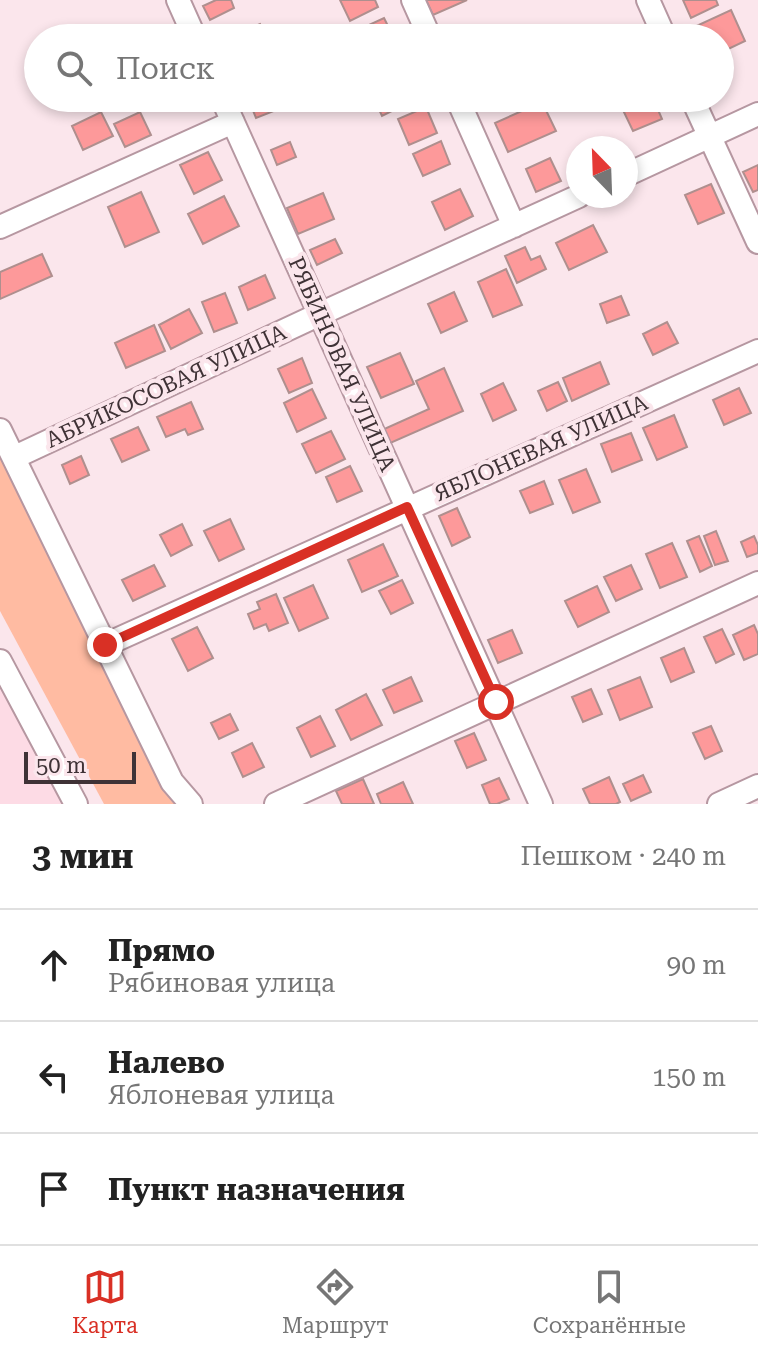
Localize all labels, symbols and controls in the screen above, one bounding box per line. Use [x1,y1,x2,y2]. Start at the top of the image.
search box [24,24,734,112]
icon: search [52,46,96,90]
text: Поиск [116,51,215,86]
north arrow [566,136,638,208]
street label: РЯБИНОВАЯ УЛИЦА [283,253,401,476]
street label: АБРИКОСОВАЯ УЛИЦА [42,319,291,453]
street label: ЯБЛОНЕВАЯ УЛИЦА [430,389,652,506]
route end [87,627,123,663]
route start [478,684,514,720]
scale bar [24,748,136,784]
text: 50 m [36,753,86,778]
text: 3 мин [32,836,134,876]
text: Пешком · 240 m [520,841,726,871]
text: Прямо [108,933,215,968]
icon: ahead [32,943,76,987]
text: 90 m [667,950,726,980]
text: Рябиновая улица [108,968,335,998]
text: Налево [108,1045,225,1080]
icon: left [32,1055,76,1099]
text: 150 m [652,1062,726,1092]
text: Яблоневая улица [108,1080,335,1110]
icon: arrive [32,1167,76,1211]
text: Пункт назначения [108,1172,405,1207]
tab: Карта [72,1265,138,1338]
tab: Маршрут [282,1265,389,1338]
tab: Сохранённые [533,1265,686,1338]

